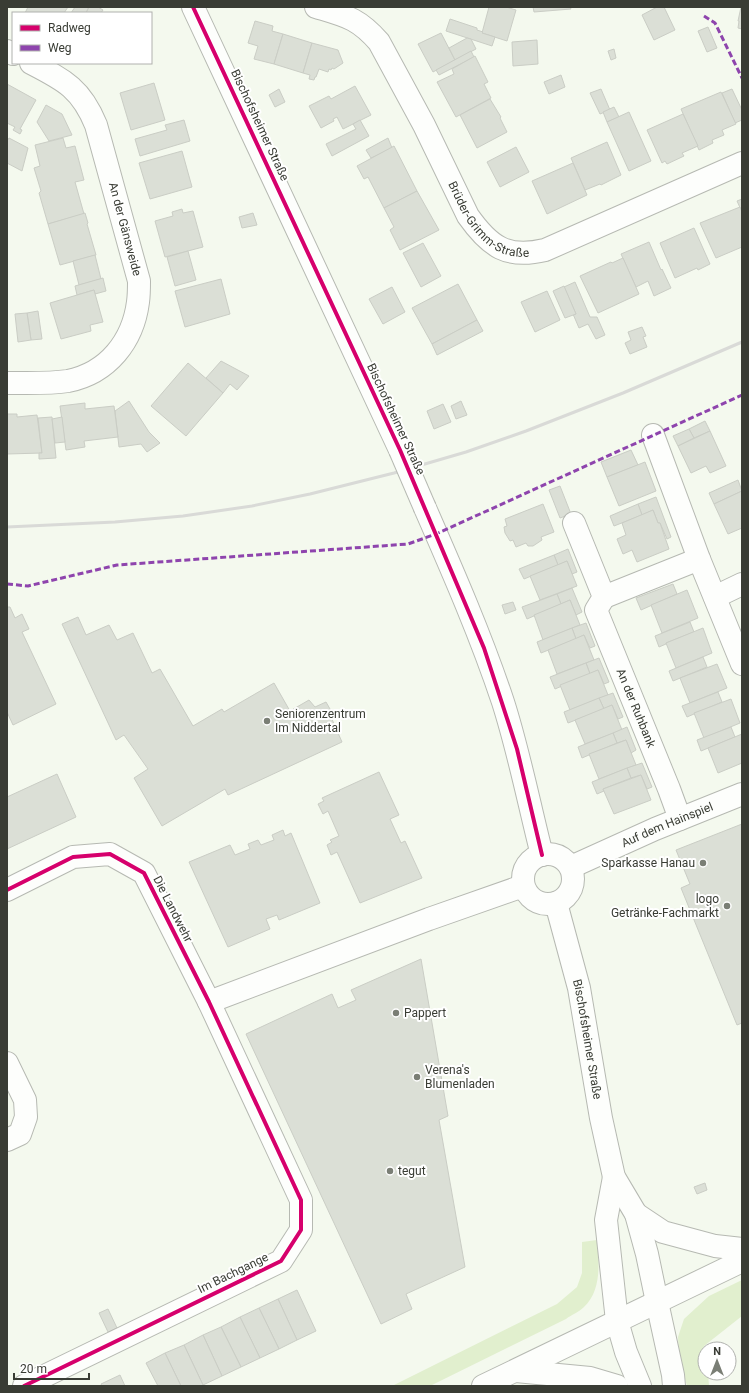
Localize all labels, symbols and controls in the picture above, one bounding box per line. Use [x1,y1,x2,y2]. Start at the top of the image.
legend [12,12,152,64]
text: Radweg [48,21,91,35]
text: Weg [48,41,72,55]
street label: Bischofsheimer Straße [228,67,292,183]
street label: Brüder-Grimm-Straße [445,179,529,260]
street label: An der Gänsweide [106,181,144,277]
street label: Bischofsheimer Straße [364,361,428,477]
street label: An der Ruhbank [614,666,659,751]
place label: Seniorenzentrum Im Niddertal [275,707,366,735]
marker: Seniorenzentrum Im Niddertal [262,716,272,726]
street label: Auf dem Hainspiel [619,799,715,850]
place label: Sparkasse Hanau [601,856,695,870]
marker: Sparkasse Hanau [698,858,708,868]
street label: Die Landwehr [150,873,196,945]
place label: logo Getränke-Fachmarkt [611,892,719,920]
marker: logo Getränke-Fachmarkt [722,901,732,911]
street label: Bischofsheimer Straße [570,978,605,1100]
place label: Pappert [404,1006,446,1020]
marker: Pappert [391,1008,401,1018]
place label: Verena's Blumenladen [425,1063,495,1091]
marker: Verena's Blumenladen [412,1072,422,1082]
place label: tegut [398,1164,426,1178]
marker: tegut [385,1166,395,1176]
street label: Im Bachgange [195,1250,271,1296]
north arrow [697,1341,737,1381]
text: N [713,1345,721,1358]
scale bar [14,1355,89,1381]
text: 20 m [20,1362,47,1376]

